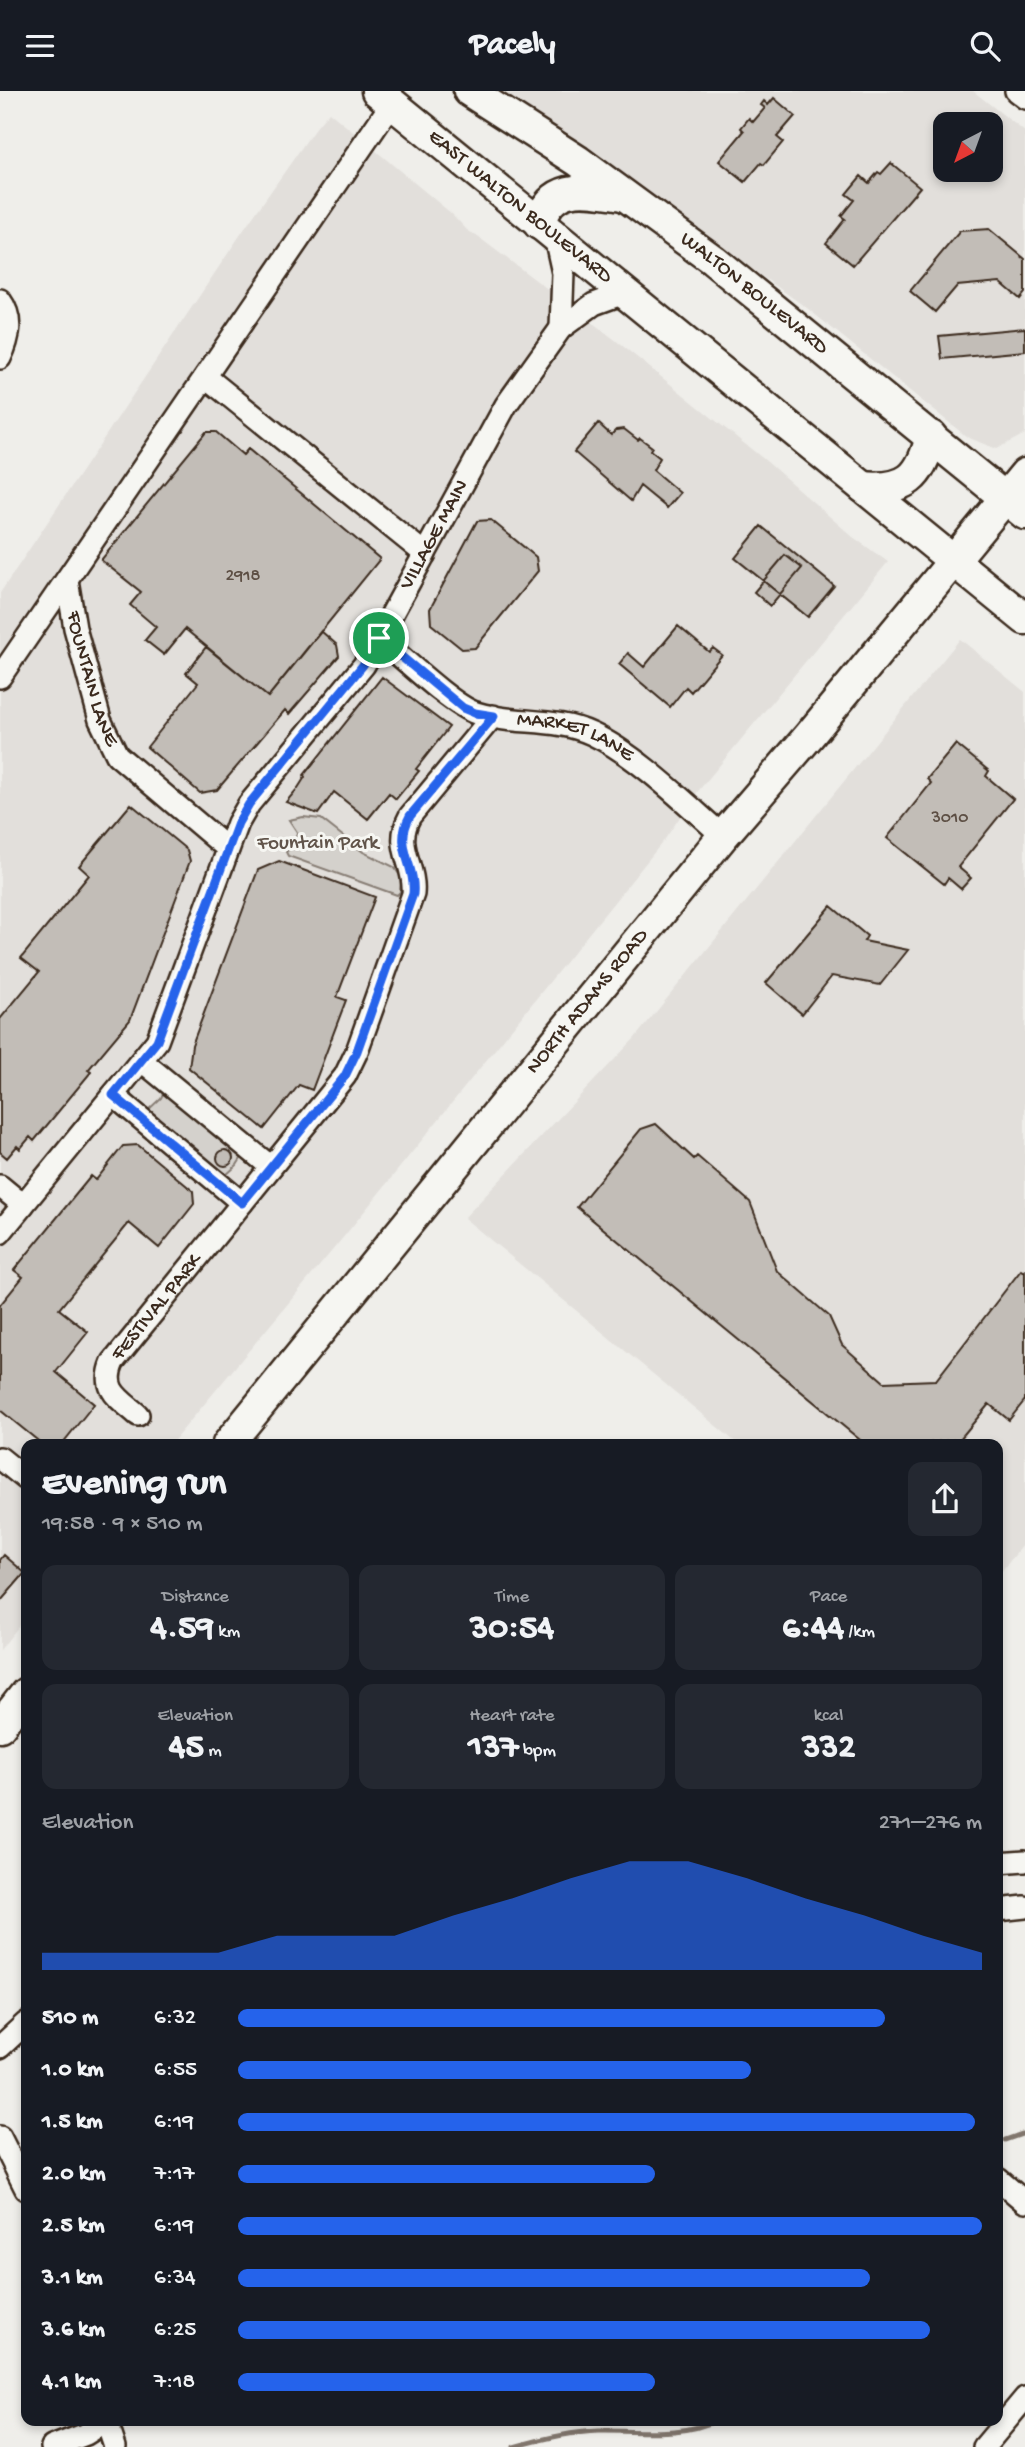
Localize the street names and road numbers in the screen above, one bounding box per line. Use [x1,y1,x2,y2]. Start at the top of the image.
street label: EAST WALTON BOULEVARD [422,125,617,290]
street label: WALTON BOULEVARD [675,227,833,361]
street label: VILLAGE MAIN [394,476,475,595]
street label: FOUNTAIN LANE [60,608,124,752]
street label: MARKET LANE [516,708,639,768]
street label: NORTH ADAMS ROAD [521,924,655,1080]
street label: FESTIVAL PARK [106,1247,209,1367]

